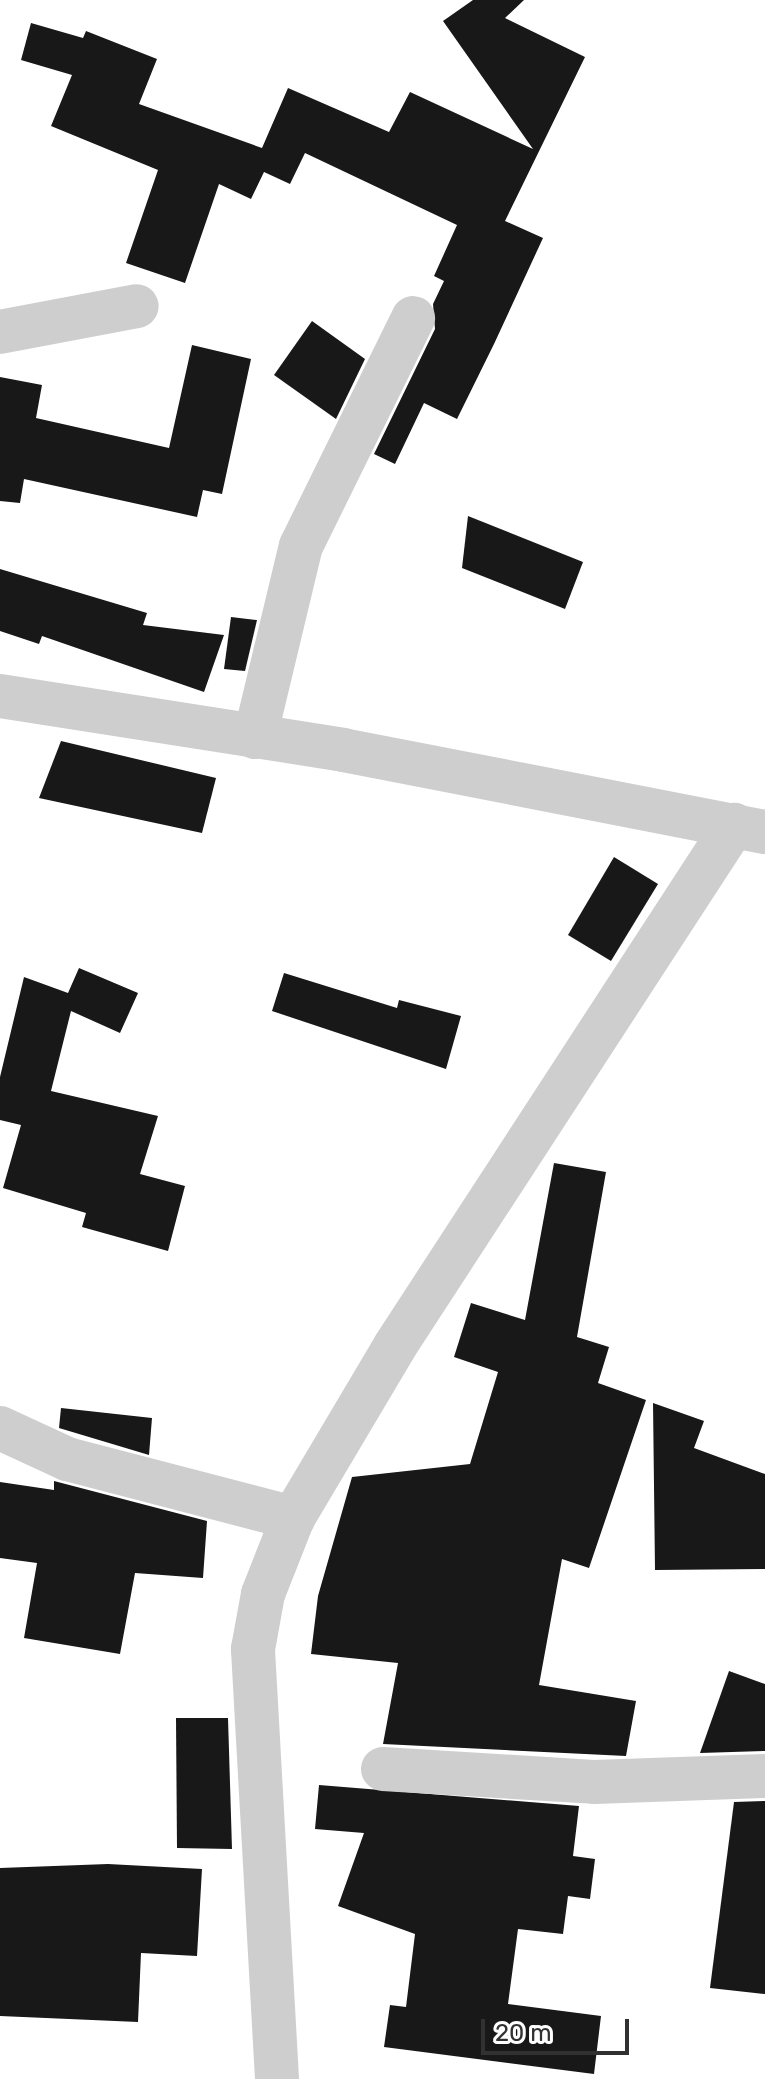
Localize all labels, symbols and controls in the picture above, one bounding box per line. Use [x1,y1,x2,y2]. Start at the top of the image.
scale bar [485,2003,633,2053]
text: 20 m [495,2019,552,2047]

